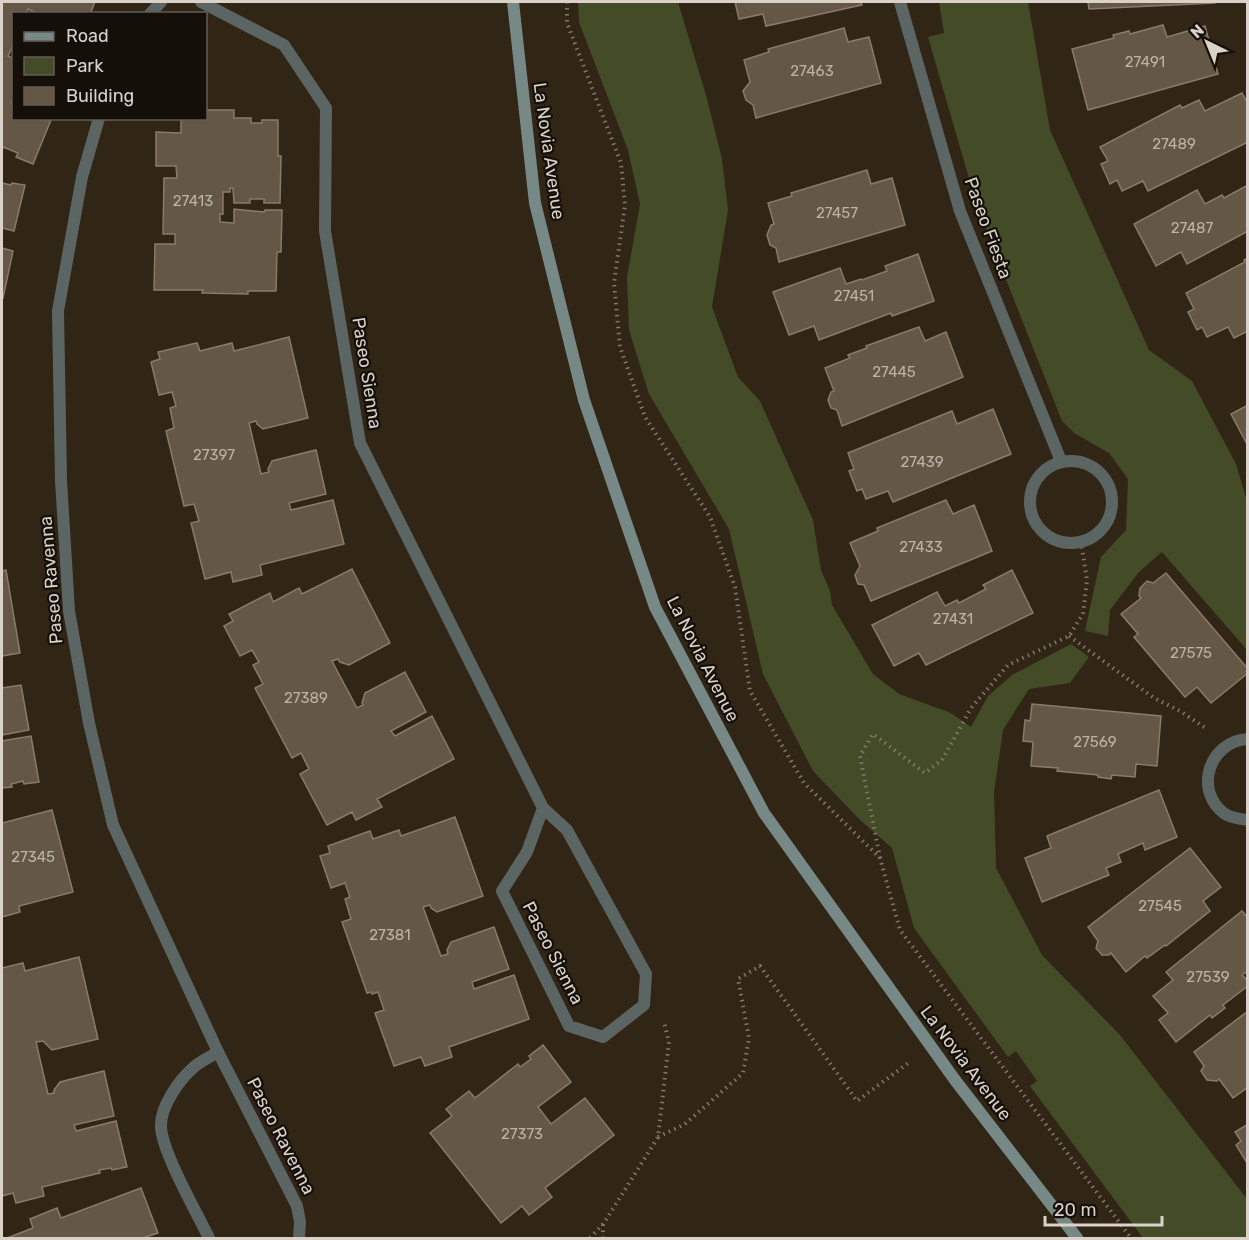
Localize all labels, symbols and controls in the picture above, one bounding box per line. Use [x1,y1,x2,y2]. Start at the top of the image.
legend [12,12,207,120]
north arrow [1177,12,1237,72]
text: N [1186,21,1208,42]
text: Road [66,25,109,47]
house number: 27491 [1125,53,1165,71]
text: Park [66,55,104,77]
house number: 27463 [790,62,834,80]
street label: La Novia Avenue [528,81,570,221]
text: Building [66,85,134,107]
house number: 27489 [1152,135,1196,153]
street label: Paseo Fiesta [959,174,1017,282]
house number: 27413 [173,192,213,210]
house number: 27457 [816,204,858,222]
house number: 27487 [1171,219,1214,237]
house number: 27451 [834,287,874,305]
street label: Paseo Sienna [347,316,387,430]
house number: 27445 [872,363,916,381]
house number: 27397 [193,446,235,464]
house number: 27439 [900,453,944,471]
street label: Paseo Ravenna [34,515,68,645]
house number: 27433 [899,538,943,556]
street label: La Novia Avenue [662,592,744,726]
house number: 27431 [933,610,973,628]
house number: 27575 [1170,644,1212,662]
house number: 27389 [284,689,328,707]
house number: 27569 [1073,733,1117,751]
house number: 27345 [11,848,55,866]
house number: 27545 [1138,897,1182,915]
street label: Paseo Sienna [518,898,588,1008]
house number: 27381 [369,926,411,944]
house number: 27539 [1186,968,1230,986]
street label: La Novia Avenue [916,1001,1016,1125]
street label: Paseo Ravenna [242,1074,320,1198]
house number: 27373 [501,1125,543,1143]
scale bar [1045,1189,1162,1227]
text: 20 m [1054,1199,1096,1221]

